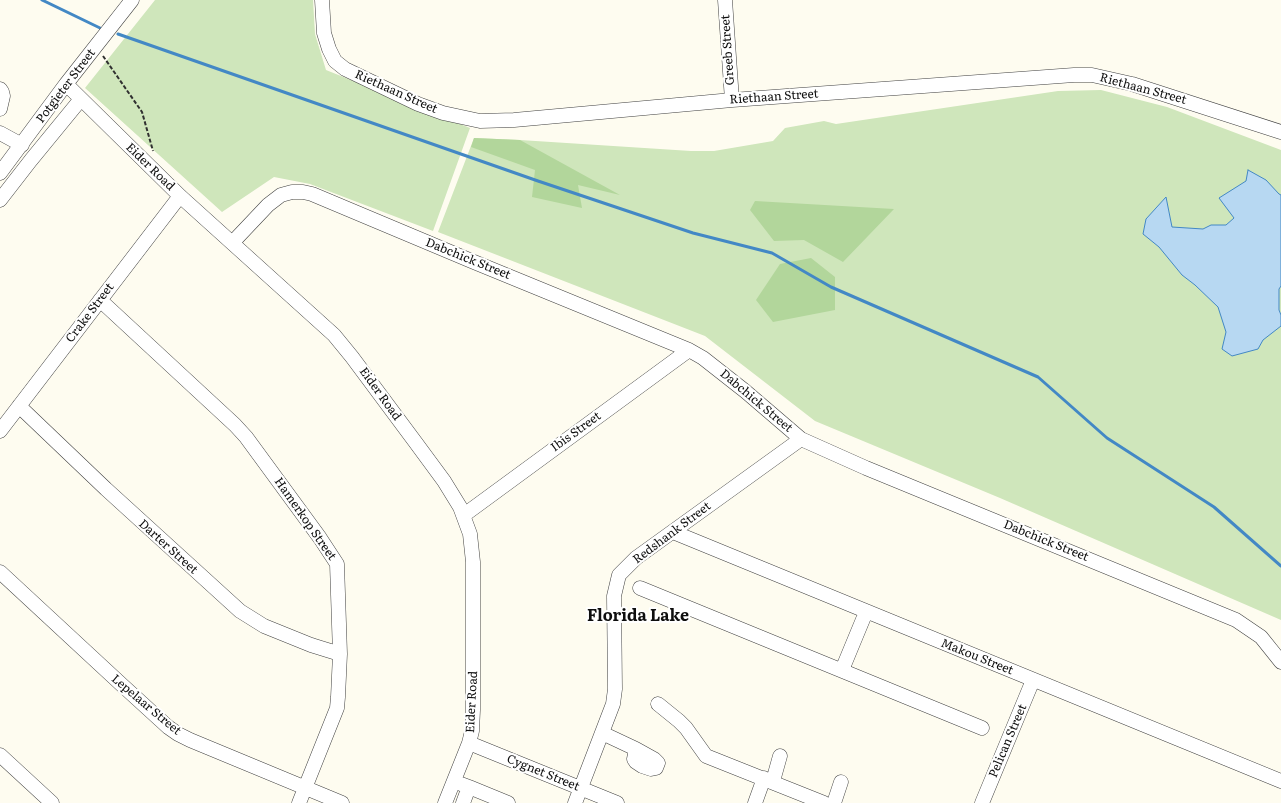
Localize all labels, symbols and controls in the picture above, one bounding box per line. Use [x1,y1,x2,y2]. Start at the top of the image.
street label: Greeb Street [718,14,738,86]
street label: Potgieter Street [33,46,99,126]
street label: Riethaan Street [352,67,440,117]
street label: Riethaan Street [1098,71,1188,107]
street label: Riethaan Street [729,87,819,107]
street label: Eider Road [123,140,177,194]
street label: Dabchick Street [423,235,513,283]
street label: Crake Street [63,280,117,346]
street label: Eider Road [356,365,404,423]
street label: Dabchick Street [717,366,795,436]
street label: Ibis Street [548,409,604,455]
street label: Hamerkop Street [271,475,339,563]
street label: Redshank Street [630,499,714,567]
street label: Darter Street [135,517,201,577]
street label: Dabchick Street [1001,517,1091,565]
district label: Florida Lake [587,606,689,626]
street label: Makou Street [939,636,1015,678]
street label: Eider Road [463,671,481,733]
street label: Lepelaar Street [108,672,184,738]
street label: Pelican Street [986,702,1030,780]
street label: Cygnet Street [505,752,581,794]

